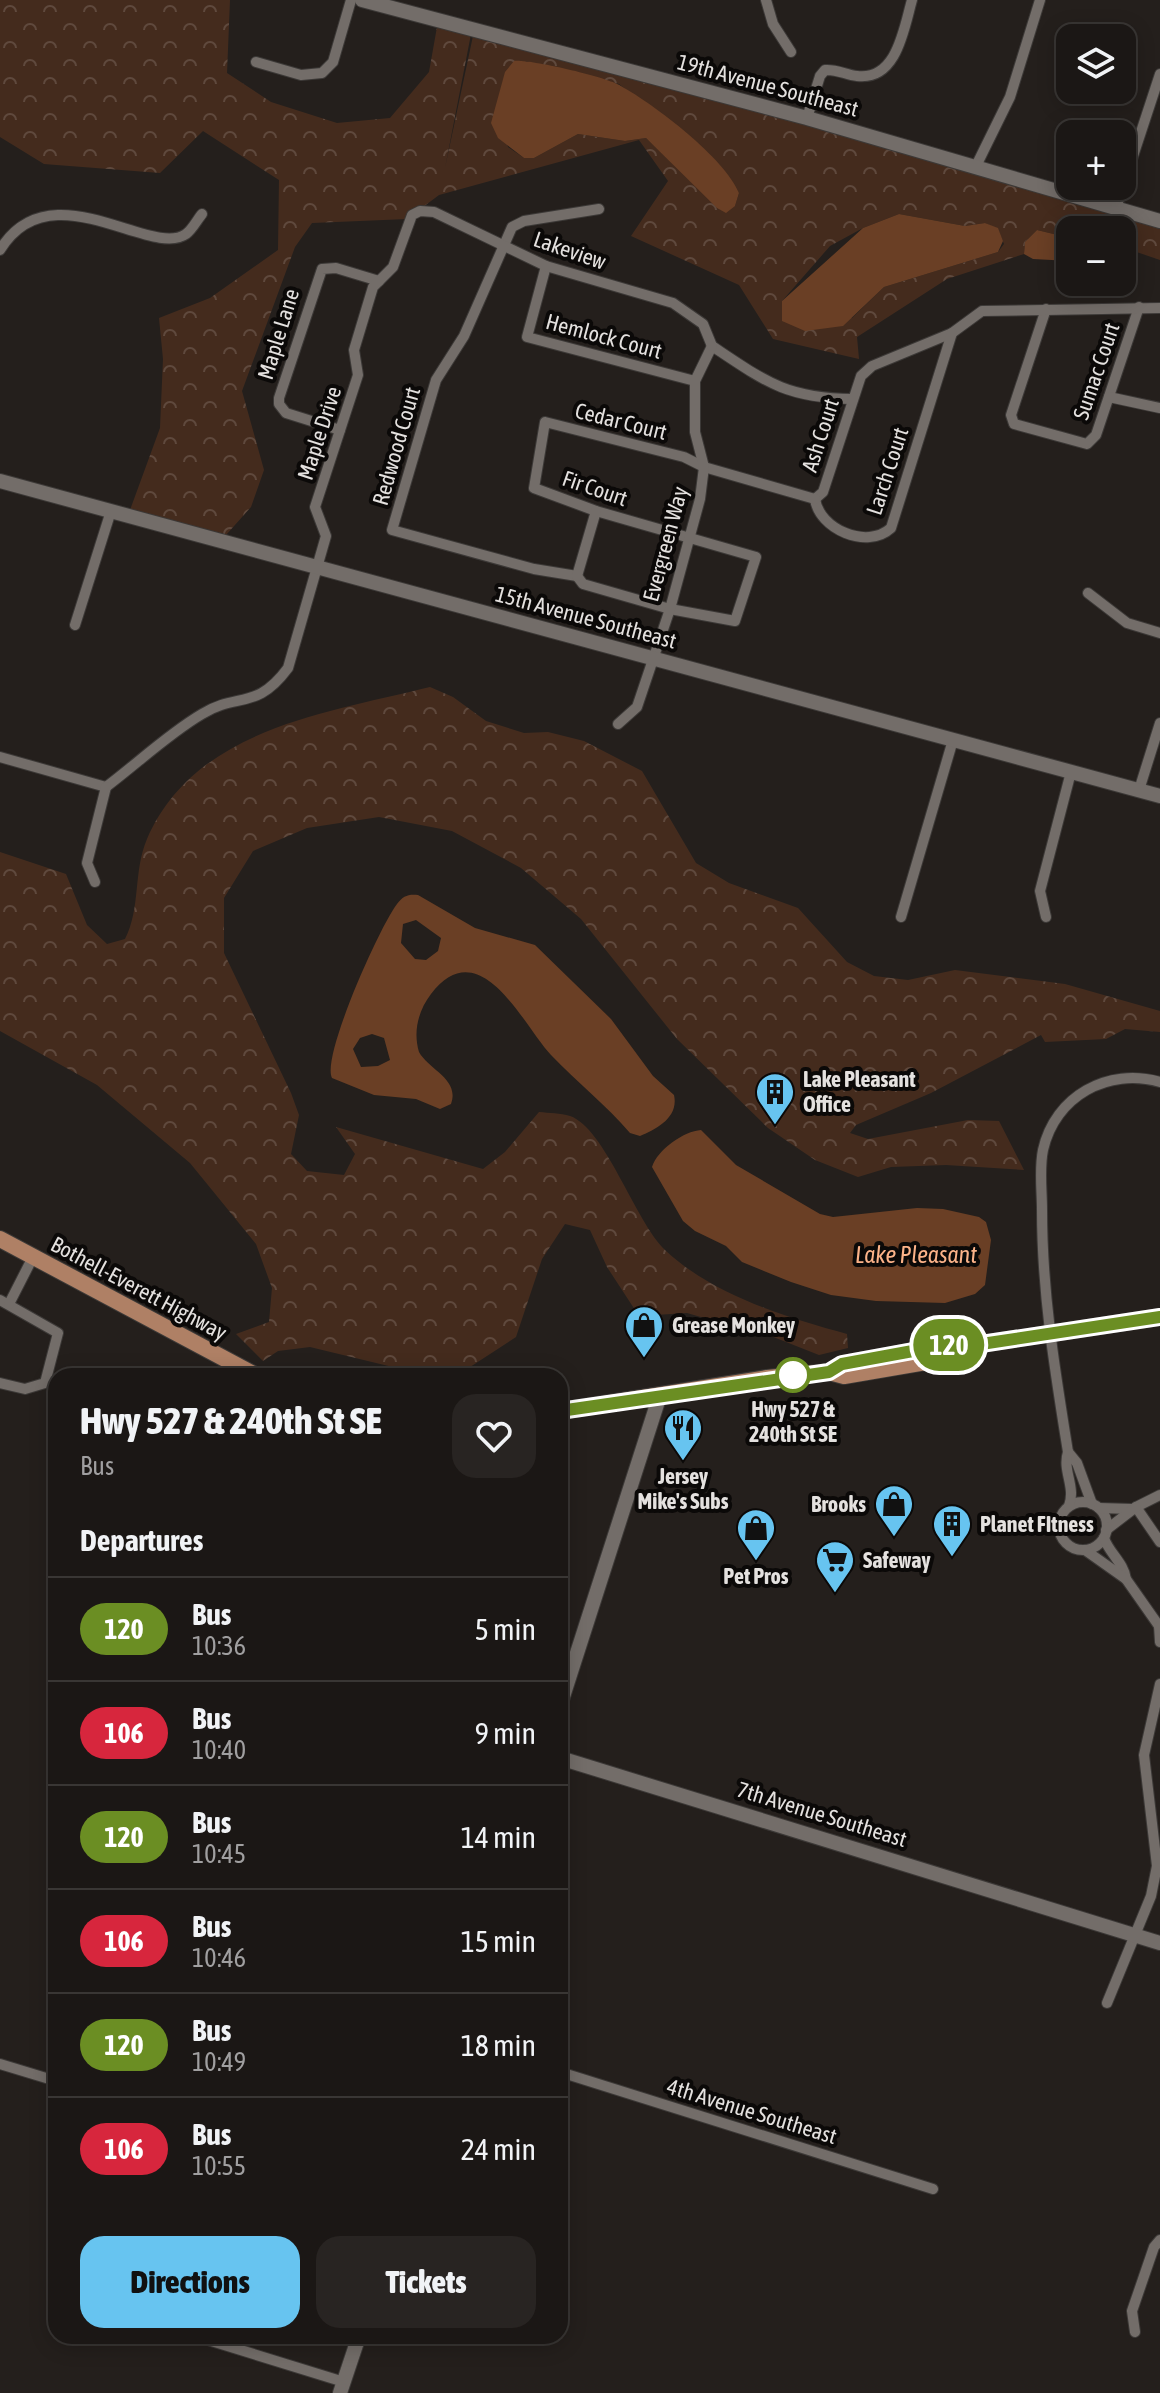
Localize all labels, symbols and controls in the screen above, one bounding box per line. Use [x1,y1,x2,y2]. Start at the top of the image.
map controls [1056,24,1136,296]
button: layers [1056,24,1136,104]
street label: 19th Avenue Southeast [675,48,861,122]
button: + [1056,120,1136,200]
button: − [1056,216,1136,296]
street label: Lakeview [530,226,610,274]
street label: Maple Lane [252,286,304,382]
street label: Hemlock Court [543,308,665,364]
street label: Sumac Court [1067,319,1125,423]
street label: Maple Drive [292,383,346,483]
street label: Redwood Court [367,384,425,508]
street label: Ash Court [796,395,844,475]
street label: Cedar Court [573,397,669,445]
street label: Larch Court [861,424,913,518]
street label: Fir Court [559,465,631,511]
street label: Evergreen Way [637,484,693,604]
street label: 15th Avenue Southeast [493,580,679,654]
place label: Lake Pleasant Office [803,1066,916,1117]
building icon: Lake Pleasant Office [754,1071,796,1126]
street label: Bothell-Everett Highway [47,1231,231,1345]
water label: Lake Pleasant [855,1241,977,1268]
shop icon: Grease Monkey [623,1304,665,1359]
place label: Grease Monkey [672,1312,795,1338]
line badge: 120 [903,1319,995,1371]
text: 120 [929,1329,969,1361]
marker: Hwy 527 & 240th St SE [776,1358,810,1392]
button: heart [452,1394,536,1478]
place label: Hwy 527 & 240th St SE [749,1396,838,1447]
text: Hwy 527 & 240th St SE [80,1399,382,1442]
restaurant icon: Jersey Mike's Subs [662,1407,704,1462]
text: Bus [80,1451,114,1481]
place label: Jersey Mike's Subs [638,1463,729,1514]
shop icon: Brooks [873,1483,915,1538]
place label: Brooks [811,1491,866,1517]
building icon: Planet FItness [931,1503,973,1558]
shop icon: Pet Pros [735,1507,777,1562]
place label: Planet FItness [980,1511,1094,1537]
text: Departures [80,1523,203,1557]
supermarket icon: Safeway [814,1539,856,1594]
place label: Safeway [863,1547,931,1573]
place label: Pet Pros [723,1563,789,1589]
text: Bus [192,1597,231,1631]
text: 5 min [475,1612,536,1646]
text: 120 [104,1613,144,1645]
text: 10:36 [192,1631,246,1661]
text: Bus [192,1701,231,1735]
text: 9 min [475,1716,536,1750]
text: 106 [104,1717,144,1749]
text: 10:40 [192,1735,246,1765]
street label: 7th Avenue Southeast [734,1776,910,1852]
text: Bus [192,1805,231,1839]
text: 14 min [461,1820,536,1854]
text: 120 [104,1821,144,1853]
text: 10:45 [192,1839,246,1869]
text: Bus [192,1909,231,1943]
text: 15 min [461,1924,536,1958]
text: 106 [104,1925,144,1957]
text: 10:46 [192,1943,246,1973]
text: Bus [192,2013,231,2047]
text: 18 min [461,2028,536,2062]
text: 120 [104,2029,144,2061]
text: 10:49 [192,2047,246,2077]
street label: 4th Avenue Southeast [664,2073,840,2149]
text: Bus [192,2117,231,2151]
text: 24 min [461,2132,536,2166]
text: 106 [104,2133,144,2165]
text: 10:55 [192,2151,246,2181]
button: Directions [80,2236,300,2328]
button: Tickets [316,2236,536,2328]

